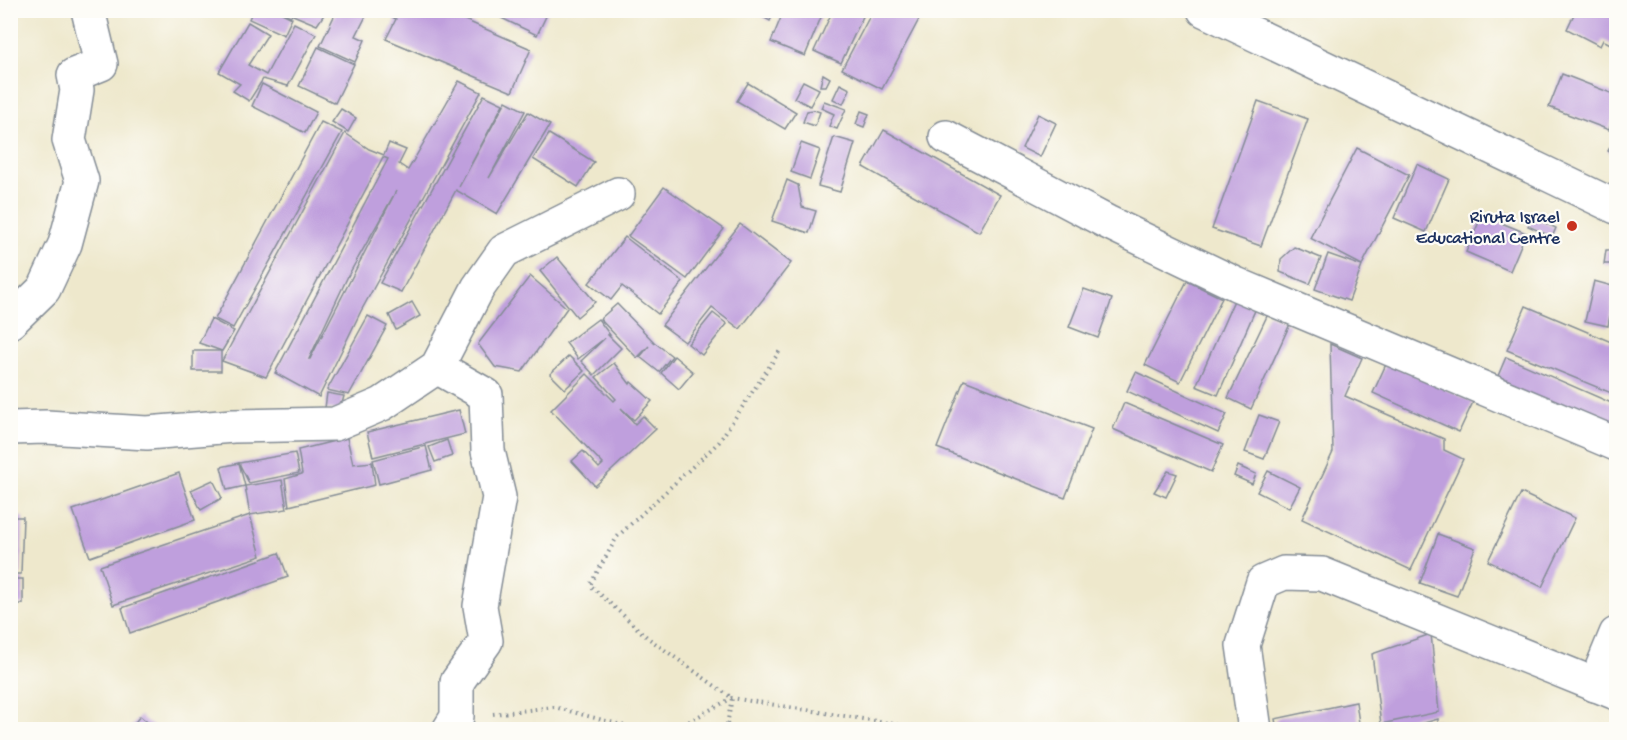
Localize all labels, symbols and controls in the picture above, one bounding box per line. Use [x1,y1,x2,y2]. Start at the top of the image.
place label: Riruta Israel Educational Centre [1416,208,1561,250]
marker: Riruta Israel Educational Centre [1565,219,1579,233]

